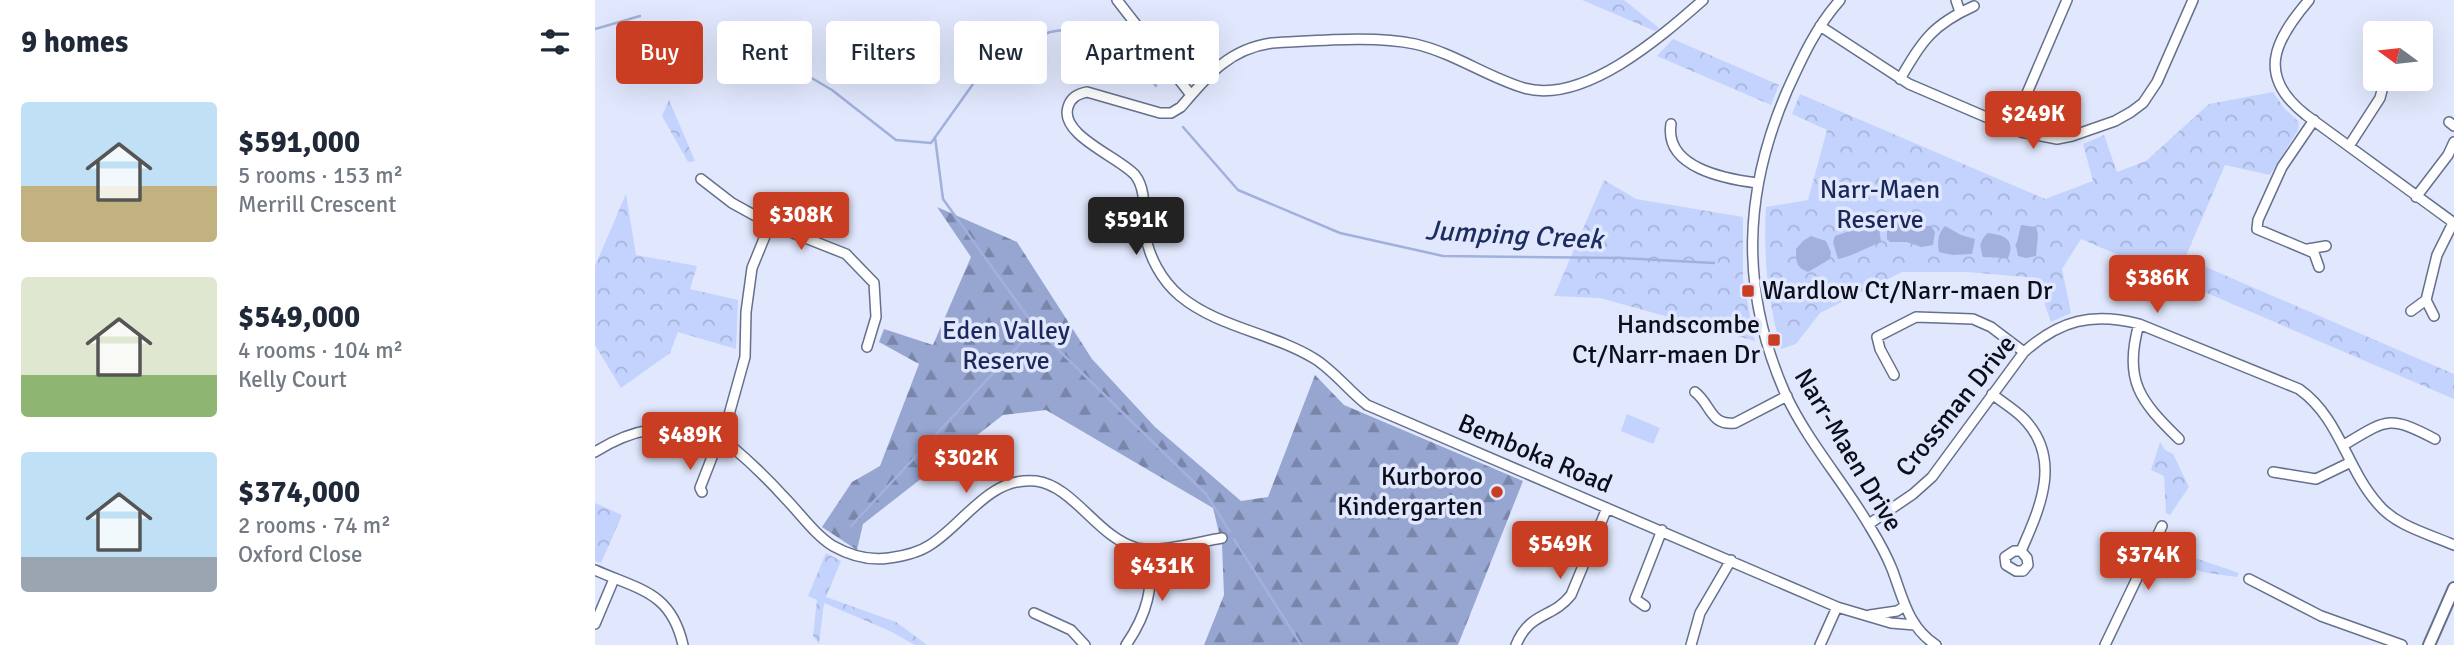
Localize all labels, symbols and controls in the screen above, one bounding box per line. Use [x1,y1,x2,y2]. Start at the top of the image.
chip: Buy [616,21,703,84]
chip: Rent [717,21,812,84]
chip: Filters [826,21,940,84]
chip: New [954,21,1047,84]
chip: Apartment [1061,21,1219,84]
north arrow [2363,21,2433,91]
map controls [2363,21,2433,91]
icon: filters [536,23,574,61]
text: 9 homes [21,24,128,61]
pin: $249K [1984,92,2082,151]
text: $249K [2001,99,2065,128]
text: $591,000 [238,124,360,161]
icon: home [77,130,161,214]
text: 5 rooms · 153 m² [238,161,403,190]
park label: Narr-Maen Reserve [1820,174,1940,236]
text: Merrill Crescent [238,190,396,219]
pin: $308K [752,192,850,252]
pin: $591K [1087,198,1185,257]
text: $308K [769,200,833,229]
text: $591K [1104,205,1168,234]
water label: Jumping Creek [1424,213,1607,257]
pin: $386K [2108,256,2206,315]
text: $386K [2125,263,2189,292]
place label: Wardlow Ct/Narr-maen Dr [1762,275,2053,307]
marker: Wardlow Ct/Narr-maen Dr [1740,283,1756,299]
text: $549,000 [238,299,360,336]
icon: home [77,305,161,389]
place label: Handscombe Ct/Narr-maen Dr [1572,309,1760,371]
park label: Eden Valley Reserve [942,315,1070,377]
street label: Crossman Drive [1889,329,2023,483]
marker: Handscombe Ct/Narr-maen Dr [1766,332,1782,348]
text: 4 rooms · 104 m² [238,336,403,365]
street label: Narr-Maen Drive [1787,363,1909,537]
text: Kelly Court [238,365,347,394]
street label: Bemboka Road [1453,407,1617,501]
pin: $489K [641,412,739,472]
text: $489K [658,420,722,449]
pin: $302K [917,435,1015,495]
text: $302K [934,443,998,472]
place label: Kurboroo Kindergarten [1337,461,1483,523]
text: $374,000 [238,474,360,511]
icon: home [77,480,161,564]
marker: Kurboroo Kindergarten [1489,484,1505,500]
text: 2 rooms · 74 m² [238,511,391,540]
pin: $549K [1511,522,1609,581]
text: $549K [1528,529,1592,558]
pin: $374K [2099,532,2197,592]
text: Oxford Close [238,540,362,569]
text: $374K [2116,540,2180,569]
pin: $431K [1113,544,1211,603]
text: $431K [1130,551,1194,580]

